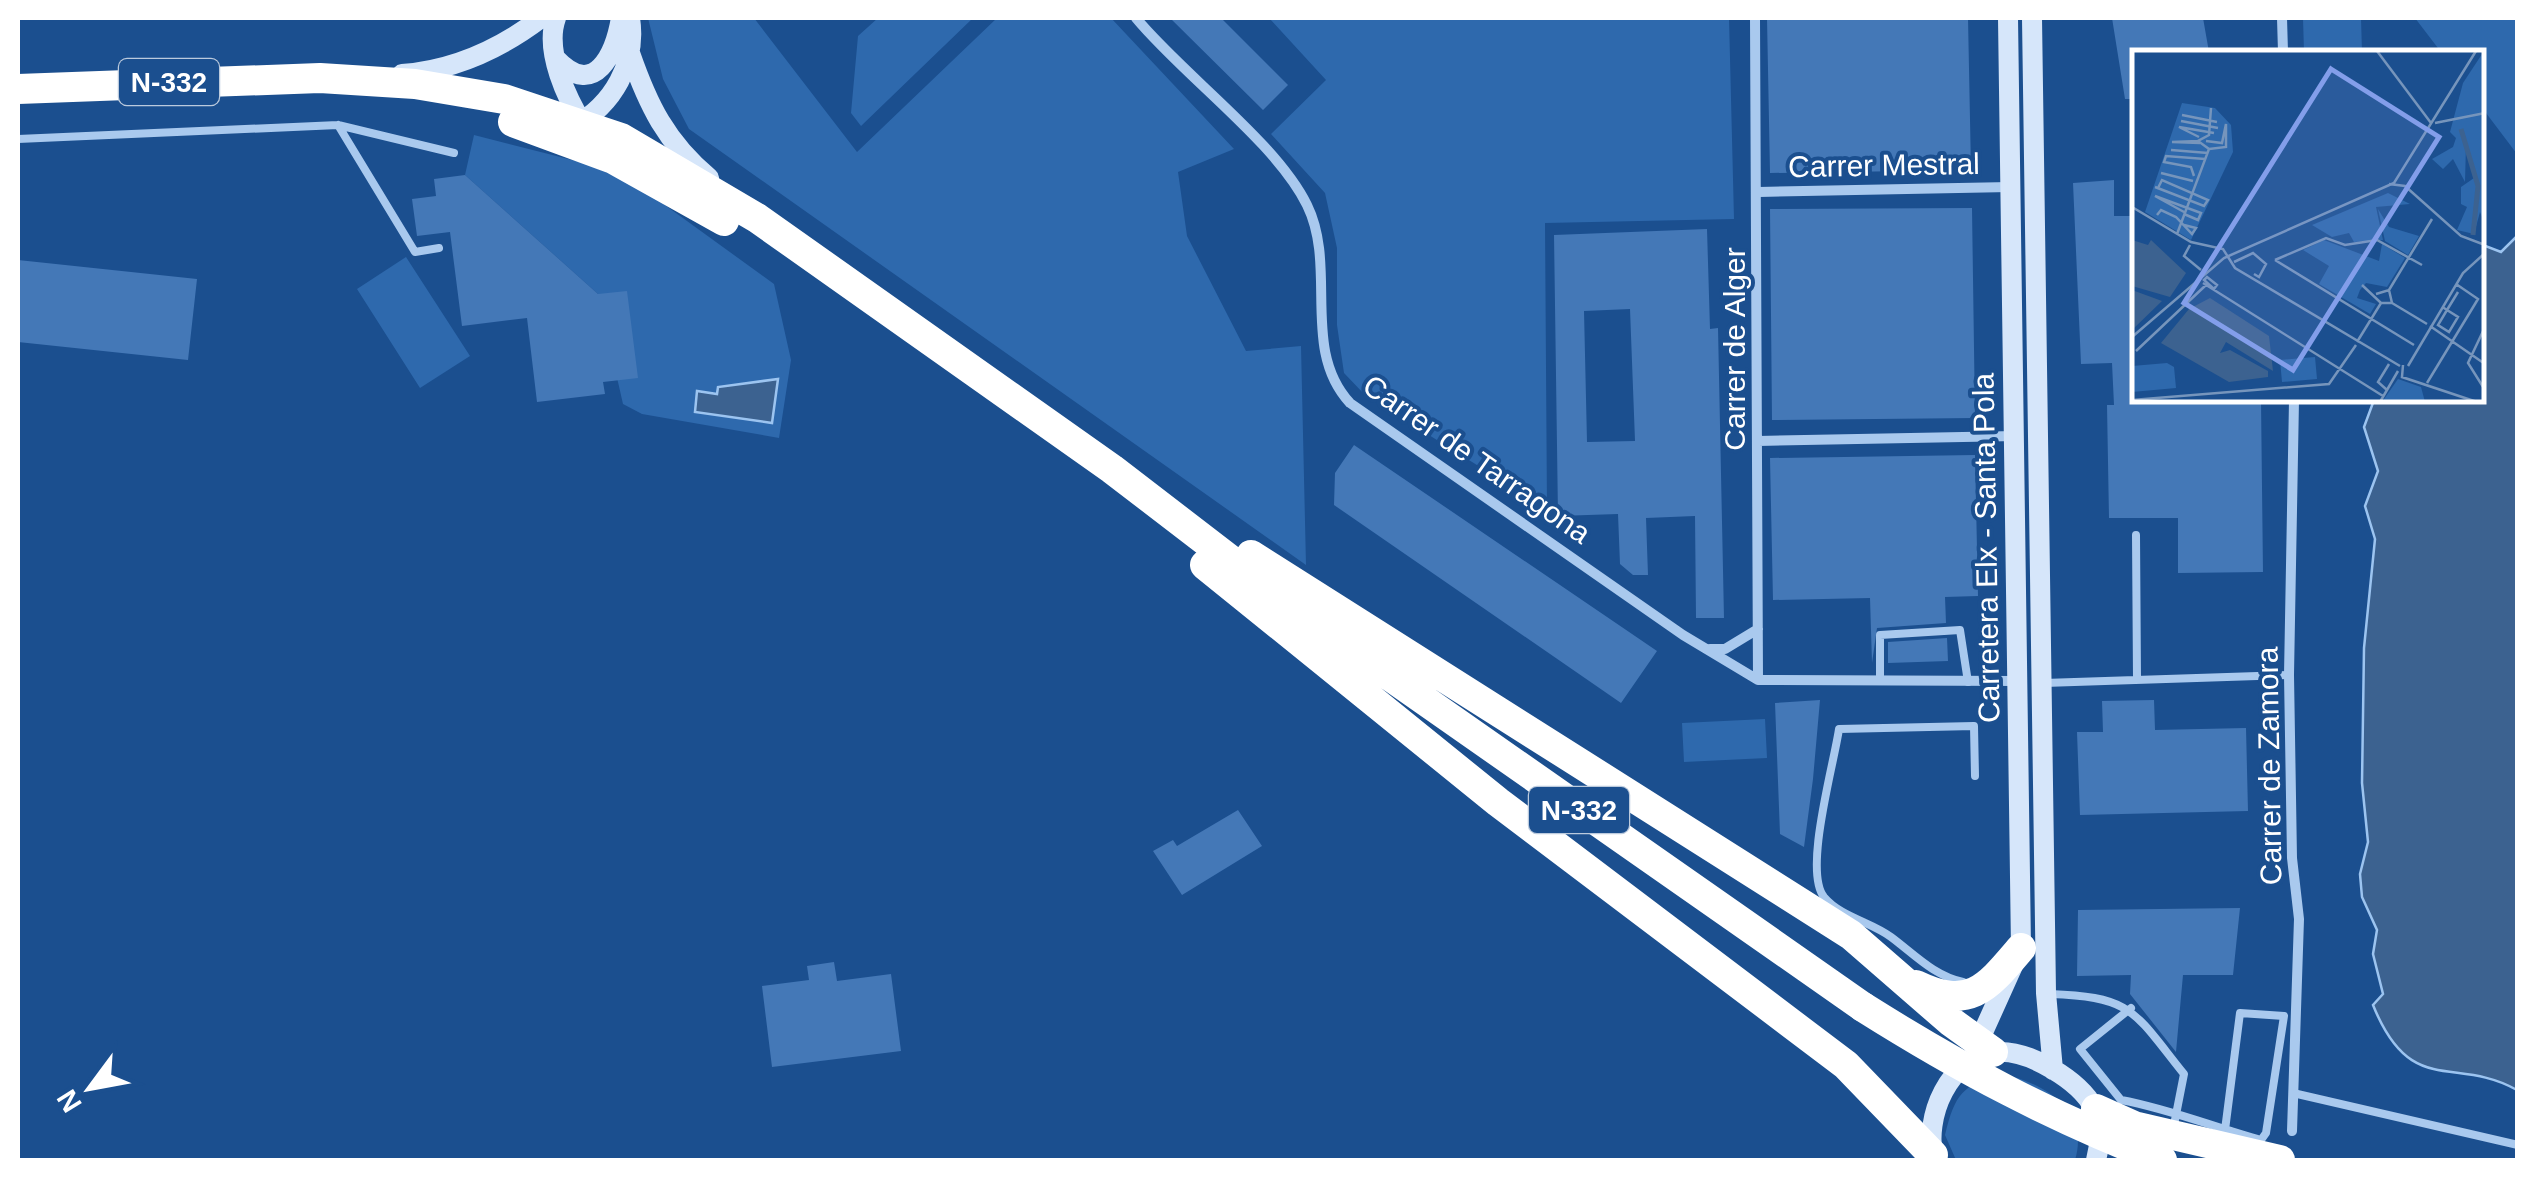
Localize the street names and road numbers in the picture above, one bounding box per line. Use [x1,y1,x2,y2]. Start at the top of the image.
road number: N-332 [119,59,219,105]
street label: Carrer Mestral [1788,147,1980,183]
street label: Carrer de Alger [1718,247,1751,451]
street label: Carrer de Tarragona [1357,368,1597,550]
street label: Carretera Elx - Santa Pola [1966,372,2006,723]
street label: Carrer de Zamora [2250,646,2288,885]
road number: N-332 [1529,787,1629,833]

